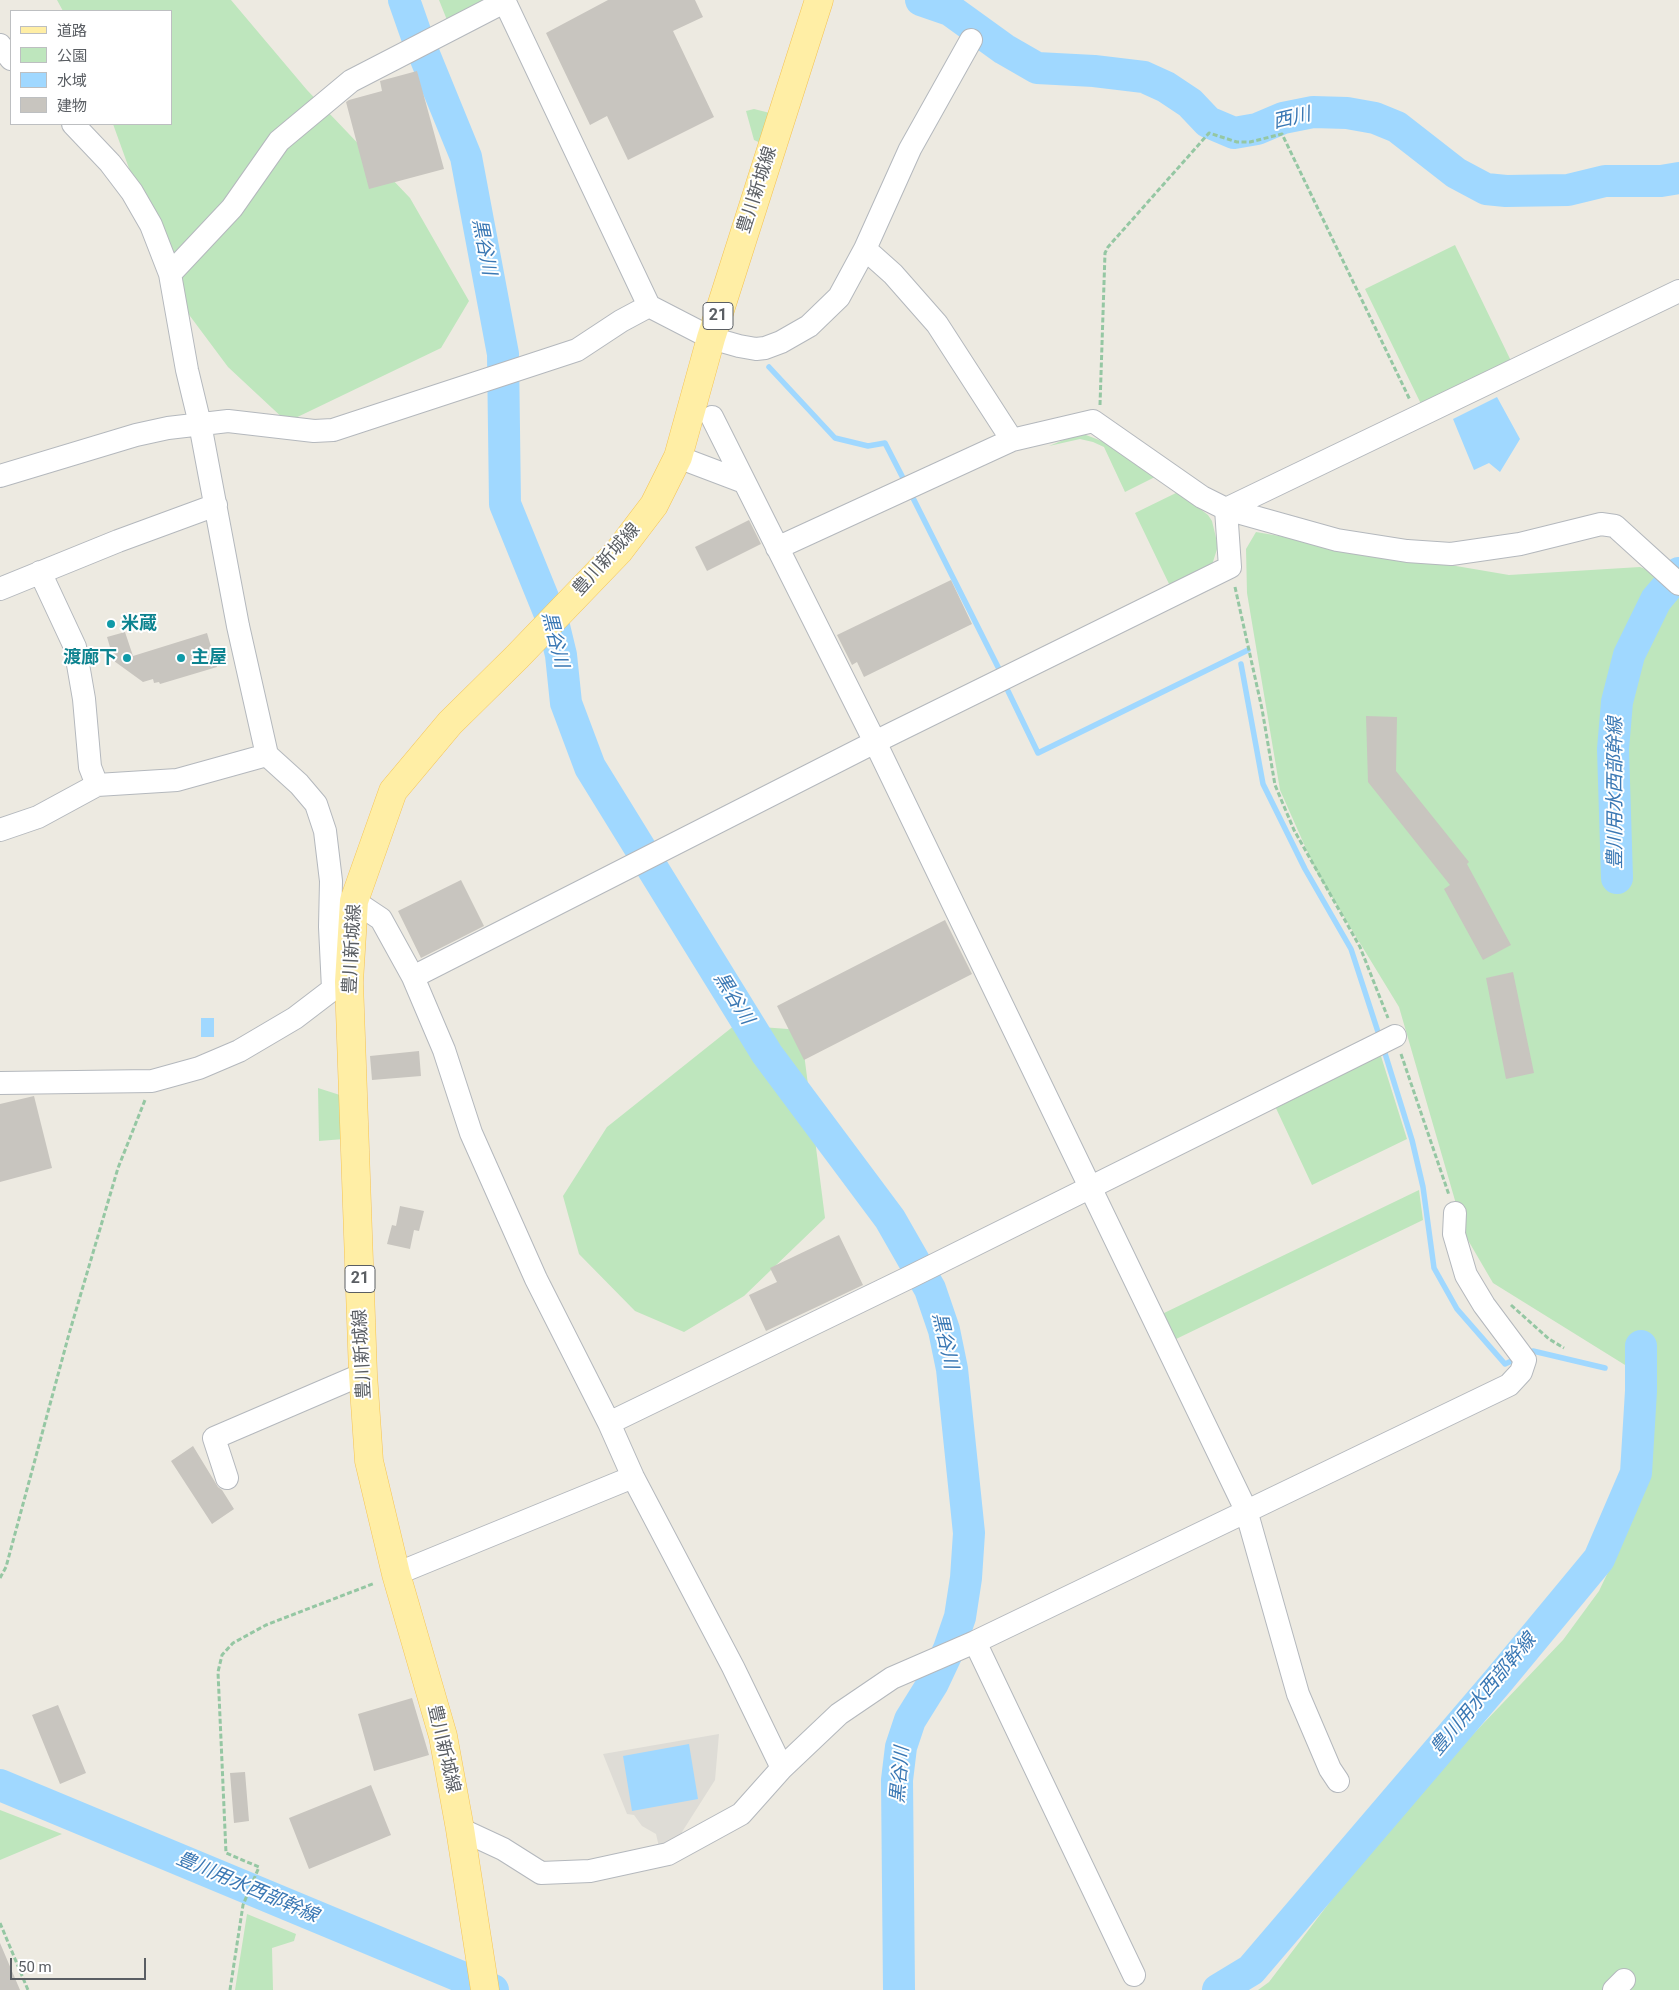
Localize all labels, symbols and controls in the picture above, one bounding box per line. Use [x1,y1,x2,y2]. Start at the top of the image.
legend [10,10,172,125]
text: 道路 [57,22,87,40]
text: 公園 [57,47,87,65]
text: 水域 [57,72,87,90]
text: 建物 [57,97,87,115]
water label: 西川 [1271,104,1313,134]
street label: 豊川新城線 [734,144,782,236]
water label: 黒谷川 [466,217,500,277]
road number: 21 [703,302,733,330]
street label: 豊川新城線 [569,519,645,601]
water label: 黒谷川 [536,610,572,670]
place label: 米蔵 [121,613,157,635]
marker: 米蔵 [105,618,117,630]
place label: 渡廊下 [63,647,117,669]
place label: 主屋 [191,647,227,669]
marker: 渡廊下 [121,652,133,664]
marker: 主屋 [175,652,187,664]
water label: 豊川用水西部幹線 [1605,717,1627,869]
street label: 豊川新城線 [340,903,366,995]
water label: 黒谷川 [708,969,758,1029]
road number: 21 [345,1266,375,1292]
street label: 豊川新城線 [350,1308,376,1400]
water label: 黒谷川 [926,1311,962,1371]
water label: 豊川用水西部幹線 [1426,1629,1542,1761]
street label: 豊川新城線 [422,1703,464,1795]
water label: 黒谷川 [887,1746,915,1804]
water label: 豊川用水西部幹線 [173,1848,321,1928]
scale bar [12,1948,149,1980]
text: 50 m [18,1958,52,1976]

